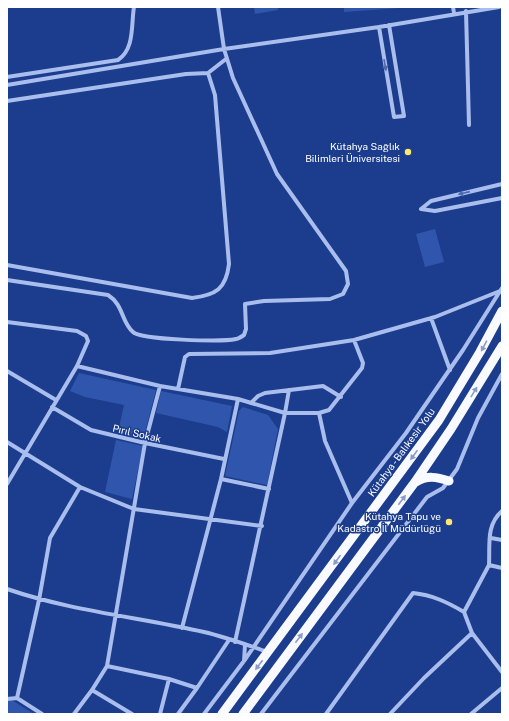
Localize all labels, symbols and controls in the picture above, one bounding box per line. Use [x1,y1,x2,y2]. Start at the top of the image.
one-way arrow [382,59,388,72]
place label: Kütahya Sağlık Bilimleri Üniversitesi [305,140,400,164]
marker: Kütahya Sağlık Bilimleri Üniversitesi [403,147,413,157]
one-way arrow [458,190,470,196]
one-way arrow [480,340,487,352]
one-way arrow [471,386,478,398]
street label: Kütahya - Balıkesir Yolu [365,405,437,499]
street label: Pırıl Sokak [111,422,163,445]
one-way arrow [409,450,418,461]
one-way arrow [398,494,406,505]
place label: Kütahya Tapu ve Kadastro İl Müdürlüğü [337,510,441,534]
marker: Kütahya Tapu ve Kadastro İl Müdürlüğü [444,517,454,527]
one-way arrow [333,555,341,565]
one-way arrow [295,632,304,643]
one-way arrow [255,659,264,670]

